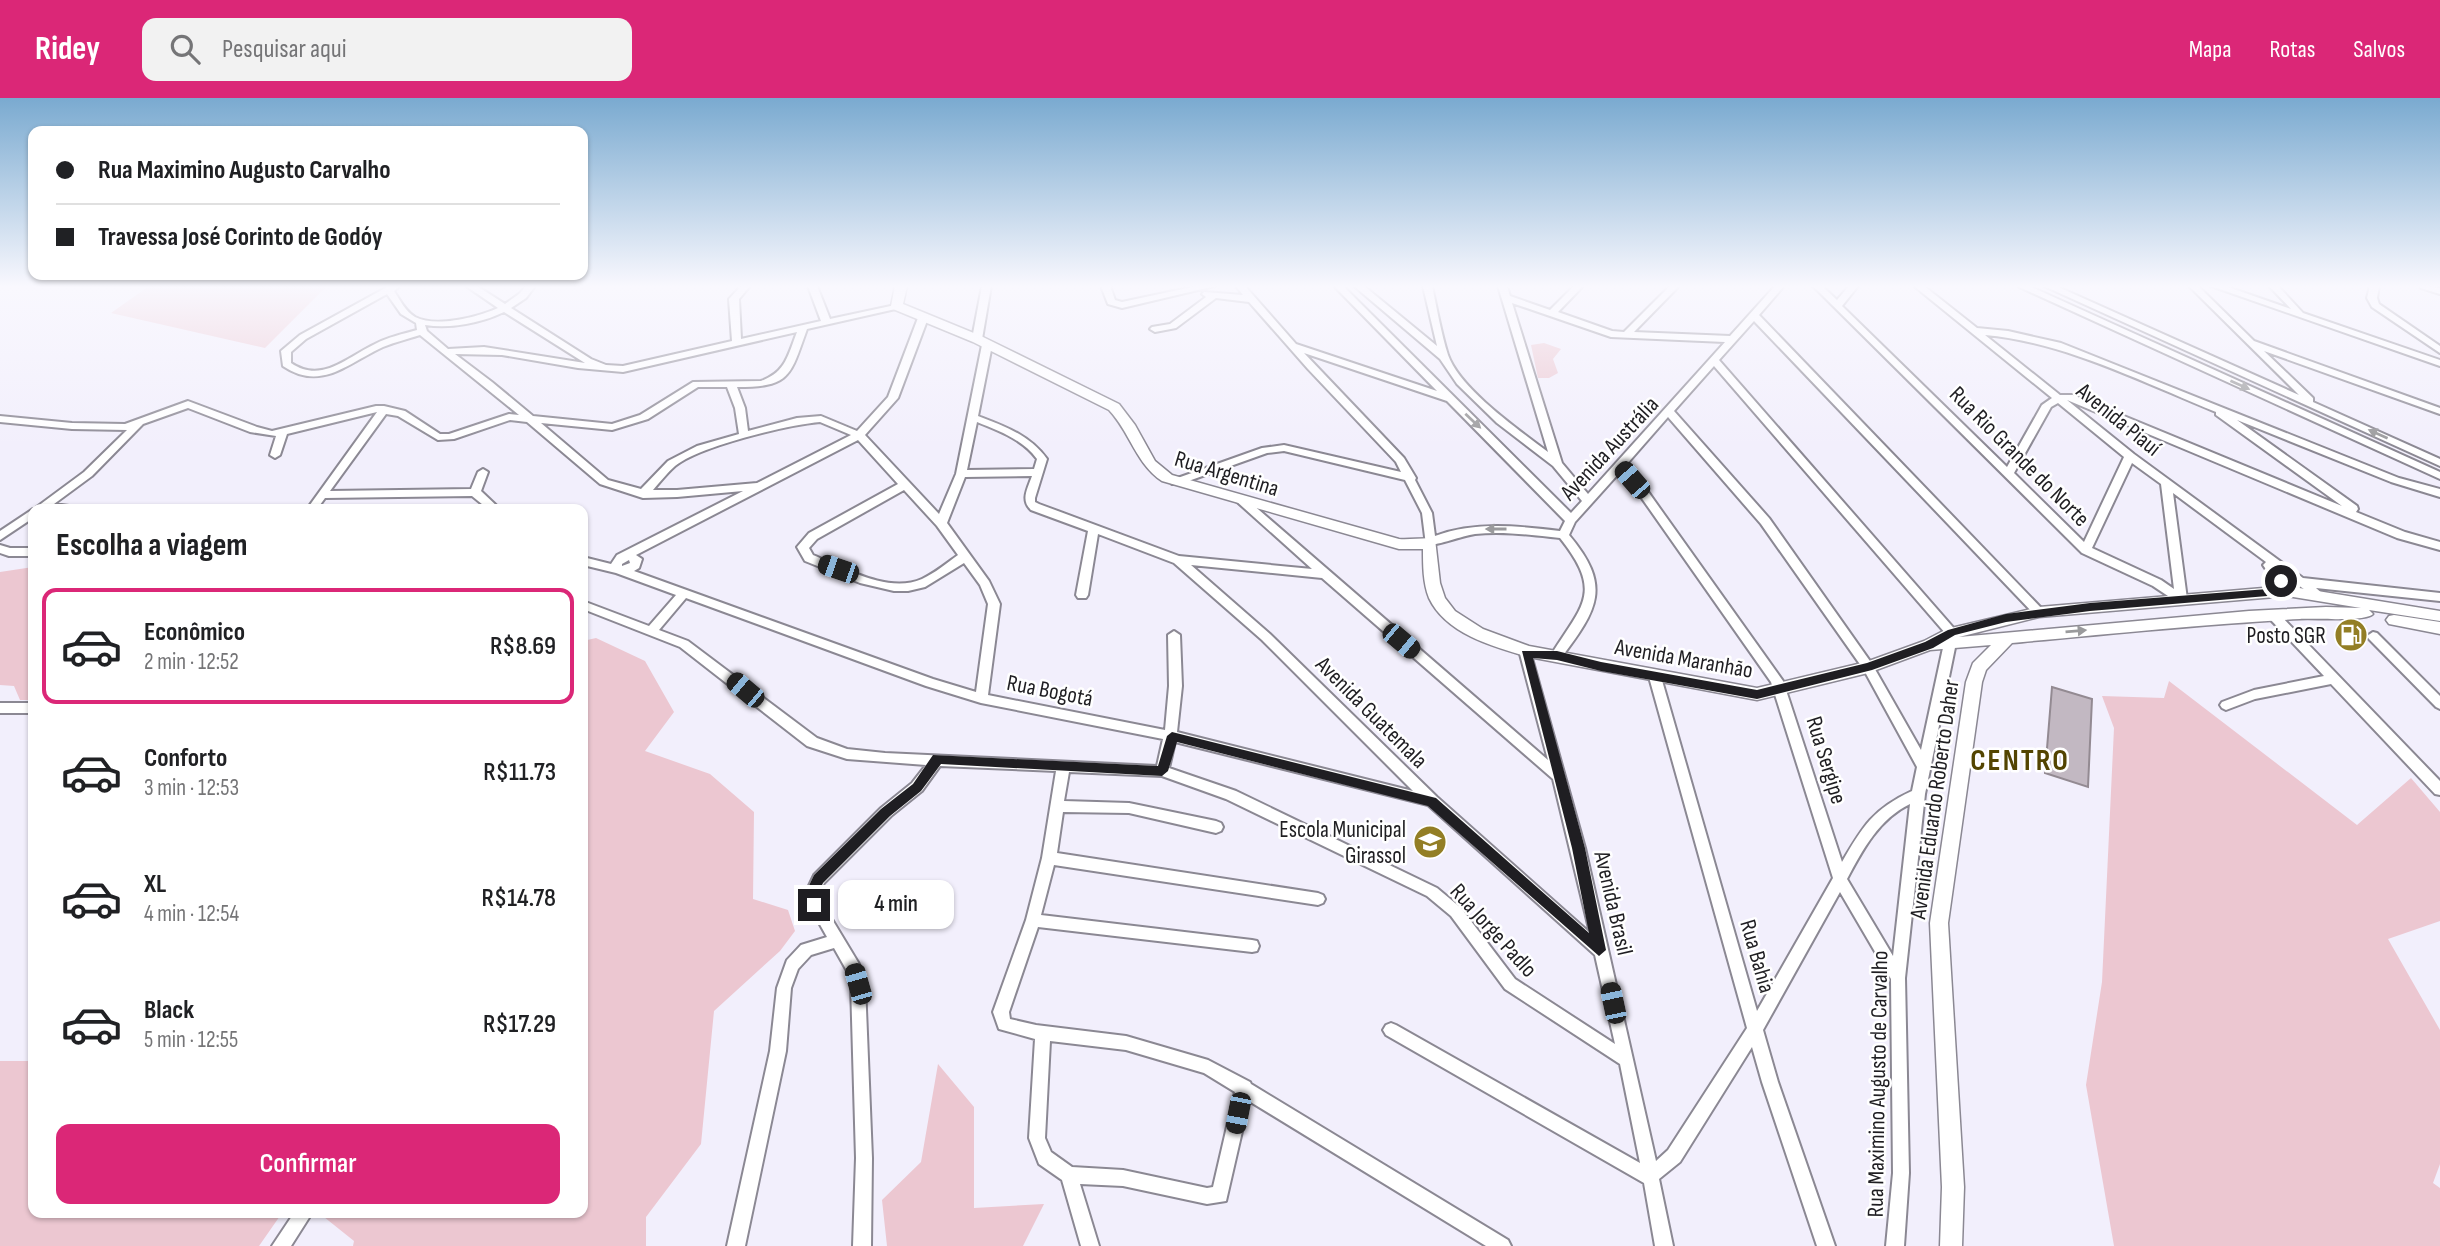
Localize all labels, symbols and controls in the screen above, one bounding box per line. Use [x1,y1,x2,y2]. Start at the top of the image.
search box [142,18,632,81]
text: Ridey [35,29,100,69]
icon: search [166,30,204,68]
text: Pesquisar aqui [222,34,347,65]
text: Mapa [2189,35,2232,64]
text: Rotas [2270,35,2315,64]
text: Salvos [2353,35,2405,64]
text: Rua Maximino Augusto Carvalho [98,155,391,186]
text: Travessa José Corinto de Godóy [98,222,383,253]
street label: Avenida Piauí [2070,377,2167,463]
one-way arrow [2230,379,2250,391]
street label: Rua Rio Grande do Norte [1943,381,2095,533]
street label: Avenida Austrália [1554,391,1665,507]
one-way arrow [1464,413,1482,429]
one-way arrow [2368,429,2388,440]
street label: Rua Argentina [1171,445,1282,503]
car [1611,457,1654,503]
one-way arrow [1484,523,1506,535]
text: Escolha a viagem [56,526,248,565]
car [815,552,862,586]
route start [2265,565,2297,597]
icon: car [60,615,123,678]
fuel station icon: Posto SGR [2332,616,2370,654]
text: Econômico [144,617,245,648]
car [1379,619,1424,663]
place label: Posto SGR [2247,622,2326,650]
one-way arrow [2065,625,2087,636]
text: R$8.69 [490,631,556,662]
street label: Avenida Maranhão [1612,633,1755,685]
text: 2 min · 12:52 [144,648,239,676]
street label: Avenida Guatemala [1309,650,1433,774]
car [723,668,768,712]
street label: Rua Bogotá [1005,669,1095,713]
street label: Avenida Eduardo Roberto Daher [1904,677,1966,922]
street label: Rua Sergipe [1799,713,1853,807]
icon: car [60,741,123,804]
text: Conforto [144,743,227,774]
district label: CENTRO [1970,743,2070,779]
text: R$11.73 [483,757,556,788]
text: 3 min · 12:53 [144,774,239,802]
place label: Escola Municipal Girassol [1279,816,1406,870]
school or university icon: Escola Municipal Girassol [1411,823,1449,861]
street label: Avenida Brasil [1587,848,1639,958]
icon: car [60,867,123,930]
text: XL [144,869,166,900]
street label: Rua Jorge Padlo [1444,878,1543,983]
callout: 4 min [838,880,954,930]
text: R$14.78 [482,883,556,914]
route end [798,889,830,921]
text: 4 min [874,890,918,918]
text: 4 min · 12:54 [144,900,239,928]
street label: Rua Bahia [1733,916,1781,996]
street label: Rua Maximino Augusto de Carvalho [1862,950,1894,1218]
car [843,961,874,1007]
car [1599,980,1628,1026]
icon: car [60,993,123,1056]
text: Black [144,995,194,1026]
text: R$17.29 [483,1009,556,1040]
text: 5 min · 12:55 [144,1026,238,1054]
car [1224,1090,1253,1136]
button: Confirmar [56,1124,560,1204]

